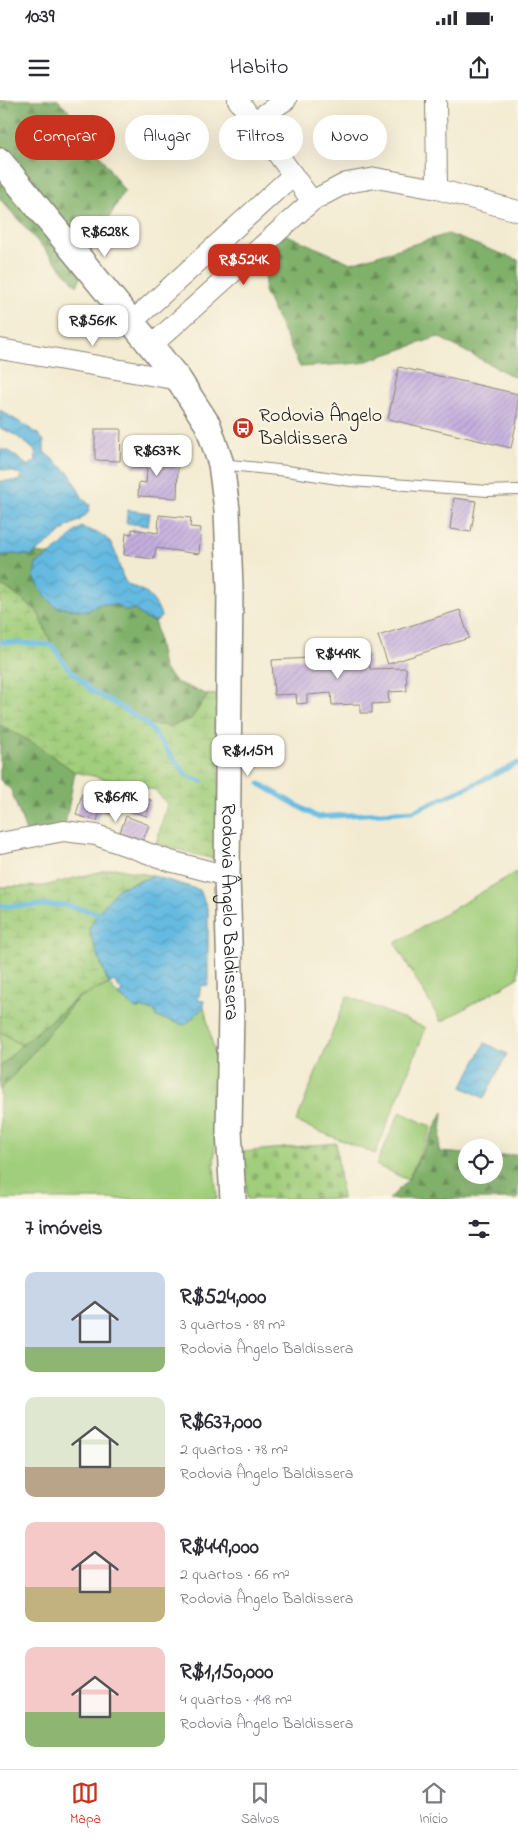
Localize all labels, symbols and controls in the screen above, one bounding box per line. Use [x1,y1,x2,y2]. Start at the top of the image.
text: 10:39 [25,4,54,31]
text: Habito [229,52,289,84]
icon: menu [25,54,53,82]
icon: share [465,54,493,82]
chip: Comprar [15,115,115,160]
chip: Alugar [125,115,209,160]
chip: Filtros [219,115,303,160]
chip: Novo [313,115,387,160]
pin: R$628K [64,216,146,258]
text: R$628K [81,220,129,244]
pin: R$524K [203,244,285,286]
text: R$524K [219,248,269,272]
pin: R$561K [52,304,134,347]
text: R$561K [69,309,117,333]
place label: Rodovia Ângelo Baldissera [258,402,382,454]
bus stop icon: Rodovia Ângelo Baldissera [231,416,255,440]
pin: R$637K [116,434,198,477]
text: R$637K [134,439,180,463]
pin: R$449K [297,638,379,680]
text: R$449K [316,642,360,666]
pin: R$1.15M [202,734,294,777]
text: R$1.15M [223,739,273,763]
pin: R$619K [75,780,157,823]
text: R$619K [94,785,138,809]
street label: Rodovia Ângelo Baldissera [212,803,246,1021]
map controls [458,1139,503,1184]
button: locate [458,1139,503,1184]
text: 7 imóveis [25,1214,103,1244]
icon: filters [465,1215,493,1243]
text: R$524,000 [180,1283,266,1313]
icon: home [65,1292,125,1352]
text: 3 quartos · 89 m² [180,1313,285,1337]
text: Rodovia Ângelo Baldissera [180,1337,353,1361]
text: R$637,000 [180,1408,262,1438]
icon: home [65,1417,125,1477]
text: 2 quartos · 78 m² [180,1438,288,1462]
text: Rodovia Ângelo Baldissera [180,1462,353,1486]
text: R$449,000 [180,1533,259,1563]
icon: home [65,1542,125,1602]
text: 2 quartos · 66 m² [180,1563,290,1587]
text: Rodovia Ângelo Baldissera [180,1587,353,1611]
text: R$1,150,000 [180,1658,273,1688]
icon: home [65,1667,125,1727]
text: 4 quartos · 148 m² [180,1688,292,1712]
text: Rodovia Ângelo Baldissera [180,1712,353,1736]
tab: Mapa [70,1779,101,1830]
tab: Salvos [241,1779,280,1830]
tab: Início [419,1779,448,1830]

